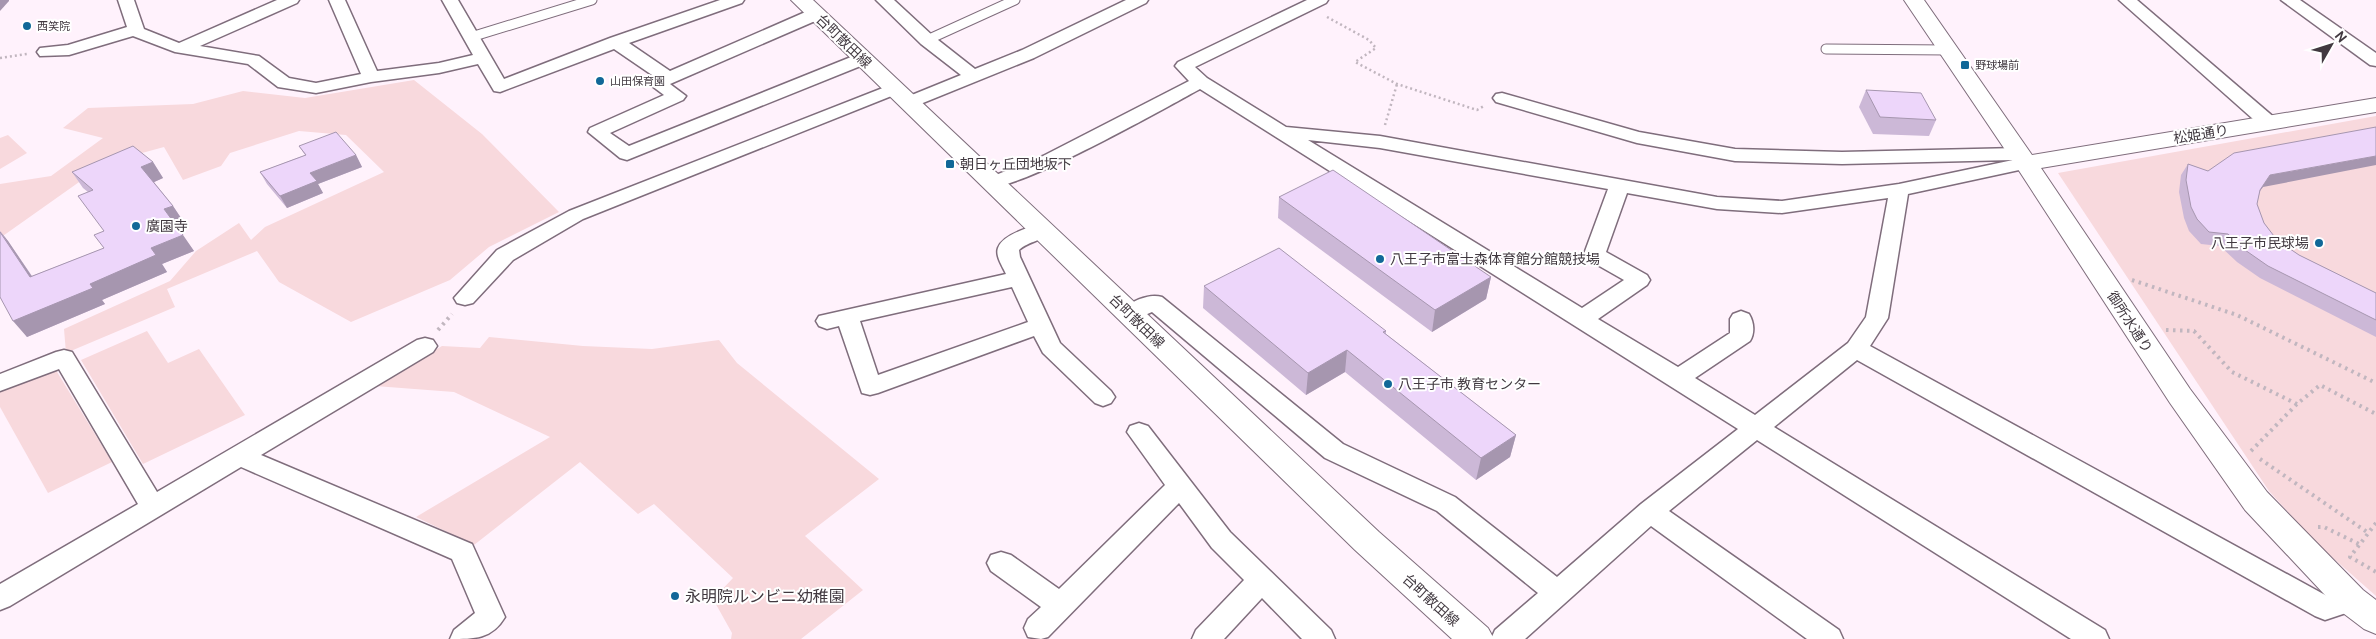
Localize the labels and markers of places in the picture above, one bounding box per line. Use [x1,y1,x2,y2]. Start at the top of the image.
place label: 西笑院 [37,19,70,33]
marker: 西笑院 [21,20,33,32]
place label: 野球場前 [1975,58,2019,72]
marker: 野球場前 [1959,59,1971,71]
place label: 山田保育園 [610,74,665,88]
marker: 山田保育園 [594,75,606,87]
place label: 朝日ヶ丘団地坂下 [960,155,1072,173]
marker: 朝日ヶ丘団地坂下 [944,158,956,170]
place label: 廣園寺 [146,217,188,235]
marker: 廣園寺 [130,220,142,232]
place label: 八王子市民球場 [2211,234,2309,252]
marker: 八王子市民球場 [2313,237,2325,249]
place label: 八王子市富士森体育館分館競技場 [1390,250,1600,268]
marker: 八王子市富士森体育館分館競技場 [1374,253,1386,265]
place label: 八王子市 教育センター [1398,375,1541,393]
marker: 八王子市 教育センター [1382,378,1394,390]
place label: 永明院ルンビニ幼稚園 [685,587,845,606]
marker: 永明院ルンビニ幼稚園 [669,590,681,602]

